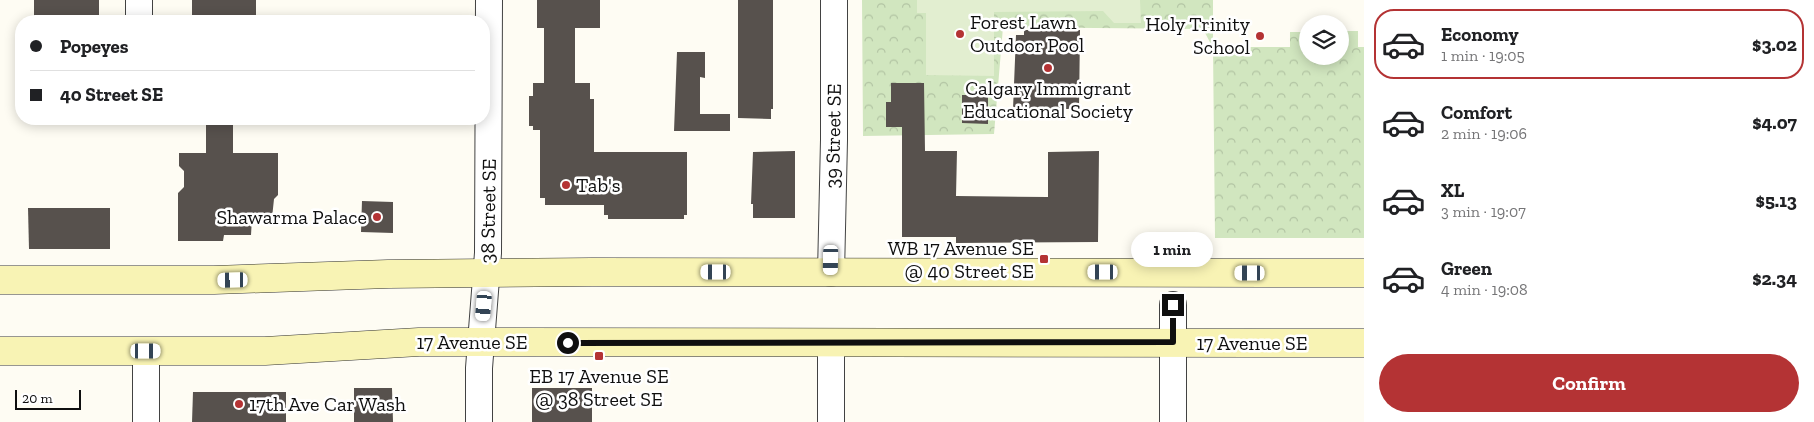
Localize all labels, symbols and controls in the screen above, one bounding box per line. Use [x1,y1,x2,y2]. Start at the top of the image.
place label: Forest Lawn Outdoor Pool [970,10,1084,57]
place label: Holy Trinity School [1145,12,1251,59]
map controls [1299,15,1349,65]
button: layers [1299,15,1349,65]
icon: car [1381,22,1426,67]
text: Economy [1441,23,1519,46]
marker: Forest Lawn Outdoor Pool [954,28,966,40]
marker: Holy Trinity School [1254,30,1266,42]
text: $3.02 [1752,33,1797,56]
text: Popeyes [60,35,128,58]
text: 1 min · 19:05 [1441,46,1525,65]
marker: Calgary Immigrant Educational Society [1042,62,1054,74]
place label: Calgary Immigrant Educational Society [963,76,1134,123]
text: 40 Street SE [60,83,163,106]
street label: 39 Street SE [820,83,846,189]
icon: car [1381,100,1426,145]
text: Comfort [1441,101,1512,124]
text: $4.07 [1752,111,1797,134]
text: 2 min · 19:06 [1441,124,1527,143]
street label: 38 Street SE [475,158,501,264]
place label: Tab's [576,173,621,197]
icon: car [1381,178,1426,223]
marker: Tab's [560,179,572,191]
text: XL [1441,179,1464,202]
text: $5.13 [1756,189,1797,212]
text: 3 min · 19:07 [1441,202,1526,221]
place label: Shawarma Palace [216,205,367,229]
marker: Shawarma Palace [371,211,383,223]
callout: 1 min [1132,232,1214,268]
place label: WB 17 Avenue SE @ 40 Street SE [888,236,1034,283]
text: 1 min [1153,240,1191,259]
car [823,245,838,275]
marker: WB 17 Avenue SE @ 40 Street SE [1038,253,1050,265]
icon: car [1381,256,1426,301]
text: Green [1441,257,1492,280]
car [701,265,731,280]
car [1088,265,1118,280]
car [1235,266,1265,281]
text: $2.34 [1752,267,1797,290]
car [217,272,248,288]
text: 4 min · 19:08 [1441,280,1528,299]
car [475,290,492,322]
route end [1162,294,1184,316]
street label: 17 Avenue SE [416,330,528,354]
street label: 17 Avenue SE [1196,331,1308,355]
route start [557,332,579,354]
car [131,344,161,359]
marker: EB 17 Avenue SE @ 38 Street SE [593,350,605,362]
button: Confirm [1379,354,1799,412]
place label: EB 17 Avenue SE @ 38 Street SE [529,364,669,411]
scale bar [15,387,81,410]
text: 20 m [22,390,53,407]
place label: 17th Ave Car Wash [249,392,407,416]
marker: 17th Ave Car Wash [233,398,245,410]

